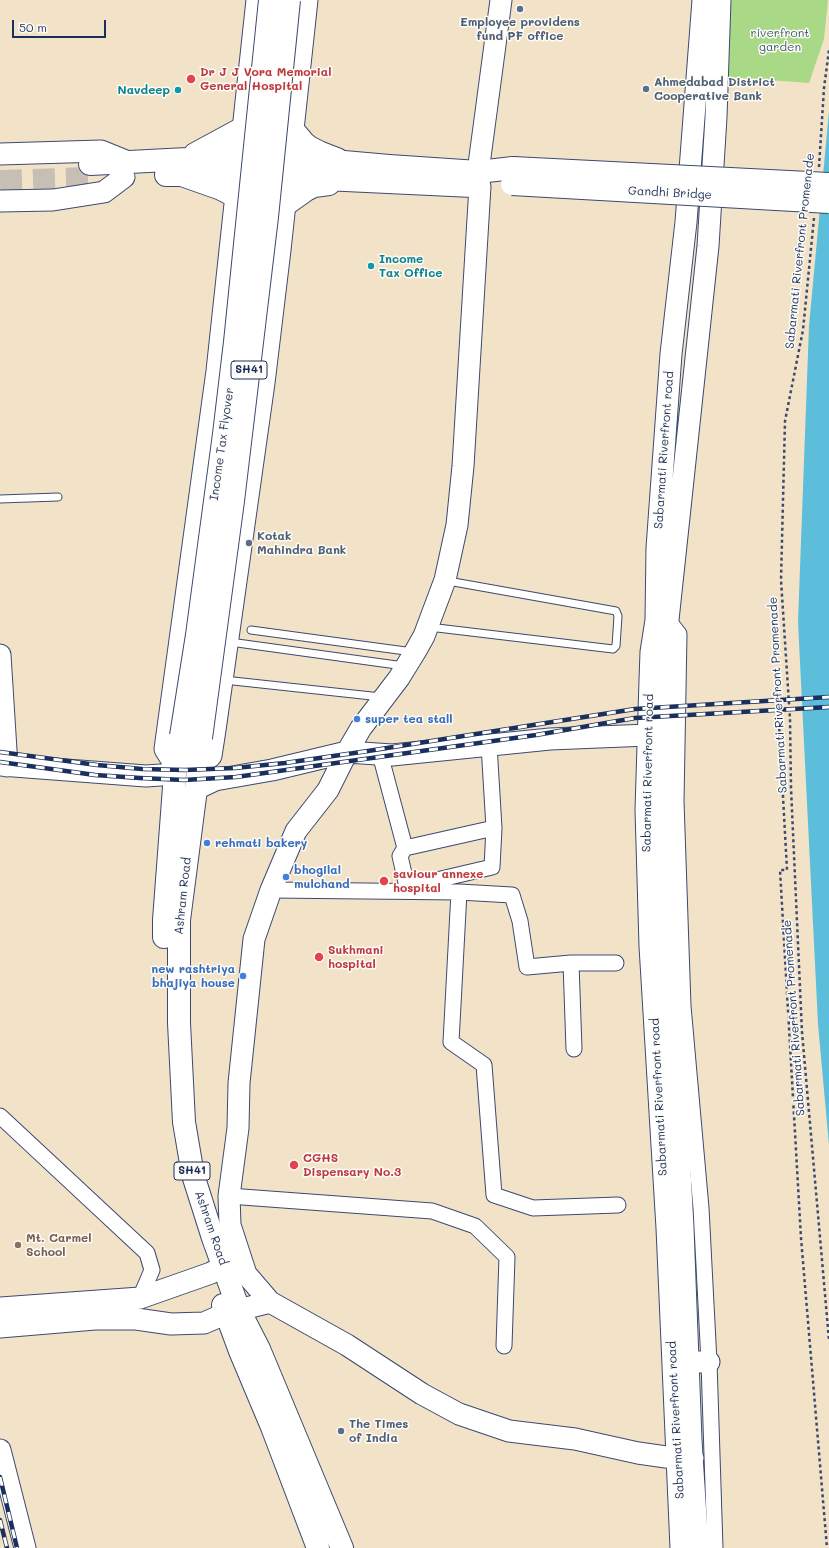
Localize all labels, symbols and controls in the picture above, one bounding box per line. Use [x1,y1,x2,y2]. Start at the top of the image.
marker: Employee providens fund PF office [515,4,525,14]
scale bar [14,12,108,38]
place label: Employee providens fund PF office [460,15,580,43]
text: 50 m [19,19,47,35]
park label: riverfront garden [750,26,810,54]
place label: Dr J J Vora Memorial General Hospital [200,65,331,93]
marker: Dr J J Vora Memorial General Hospital [185,73,197,85]
place label: Ahmedabad District Cooperative Bank [654,75,775,103]
place label: Navdeep [118,83,170,97]
marker: Ahmedabad District Cooperative Bank [641,84,651,94]
marker: Navdeep [173,85,183,95]
street label: Sabarmati Riverfront Promenade [783,152,817,350]
street label: Gandhi Bridge [628,184,712,202]
place label: Income Tax Office [379,252,442,280]
marker: Income Tax Office [366,261,376,271]
road number: SH41 [231,361,267,379]
street label: Sabarmati Riverfront road [651,371,677,529]
street label: Income Tax Flyover [207,387,237,501]
place label: Kotak Mahindra Bank [257,529,346,557]
marker: Kotak Mahindra Bank [244,538,254,548]
street label: Sabarmati Riverfront Promenade [766,596,790,794]
street label: Sabarmati Riverfront road [639,694,657,852]
place label: super tea stall [365,712,453,726]
marker: super tea stall [352,714,362,724]
place label: rehmati bakery [215,836,307,850]
marker: rehmati bakery [202,838,212,848]
street label: Ashram Road [172,857,194,935]
place label: bhogilal mulchand [294,863,350,891]
place label: saviour annexe hospital [393,867,483,895]
marker: bhogilal mulchand [281,872,291,882]
marker: saviour annexe hospital [378,875,390,887]
street label: Sabarmati Riverfront Promenade [780,919,808,1117]
place label: Sukhmani hospital [328,943,384,971]
marker: Sukhmani hospital [313,951,325,963]
place label: new rashtriya bhajiya house [151,962,235,990]
marker: new rashtriya bhajiya house [238,971,248,981]
street label: Sabarmati Riverfront road [648,1018,670,1176]
place label: CGHS Dispensary No.3 [303,1151,401,1179]
marker: CGHS Dispensary No.3 [288,1159,300,1171]
road number: SH41 [174,1162,210,1180]
street label: Ashram Road [192,1189,230,1267]
place label: Mt. Carmel School [26,1231,91,1259]
marker: Mt. Carmel School [13,1240,23,1250]
street label: Sabarmati Riverfront road [665,1341,687,1499]
place label: The Times of India [349,1417,408,1445]
marker: The Times of India [336,1426,346,1436]

